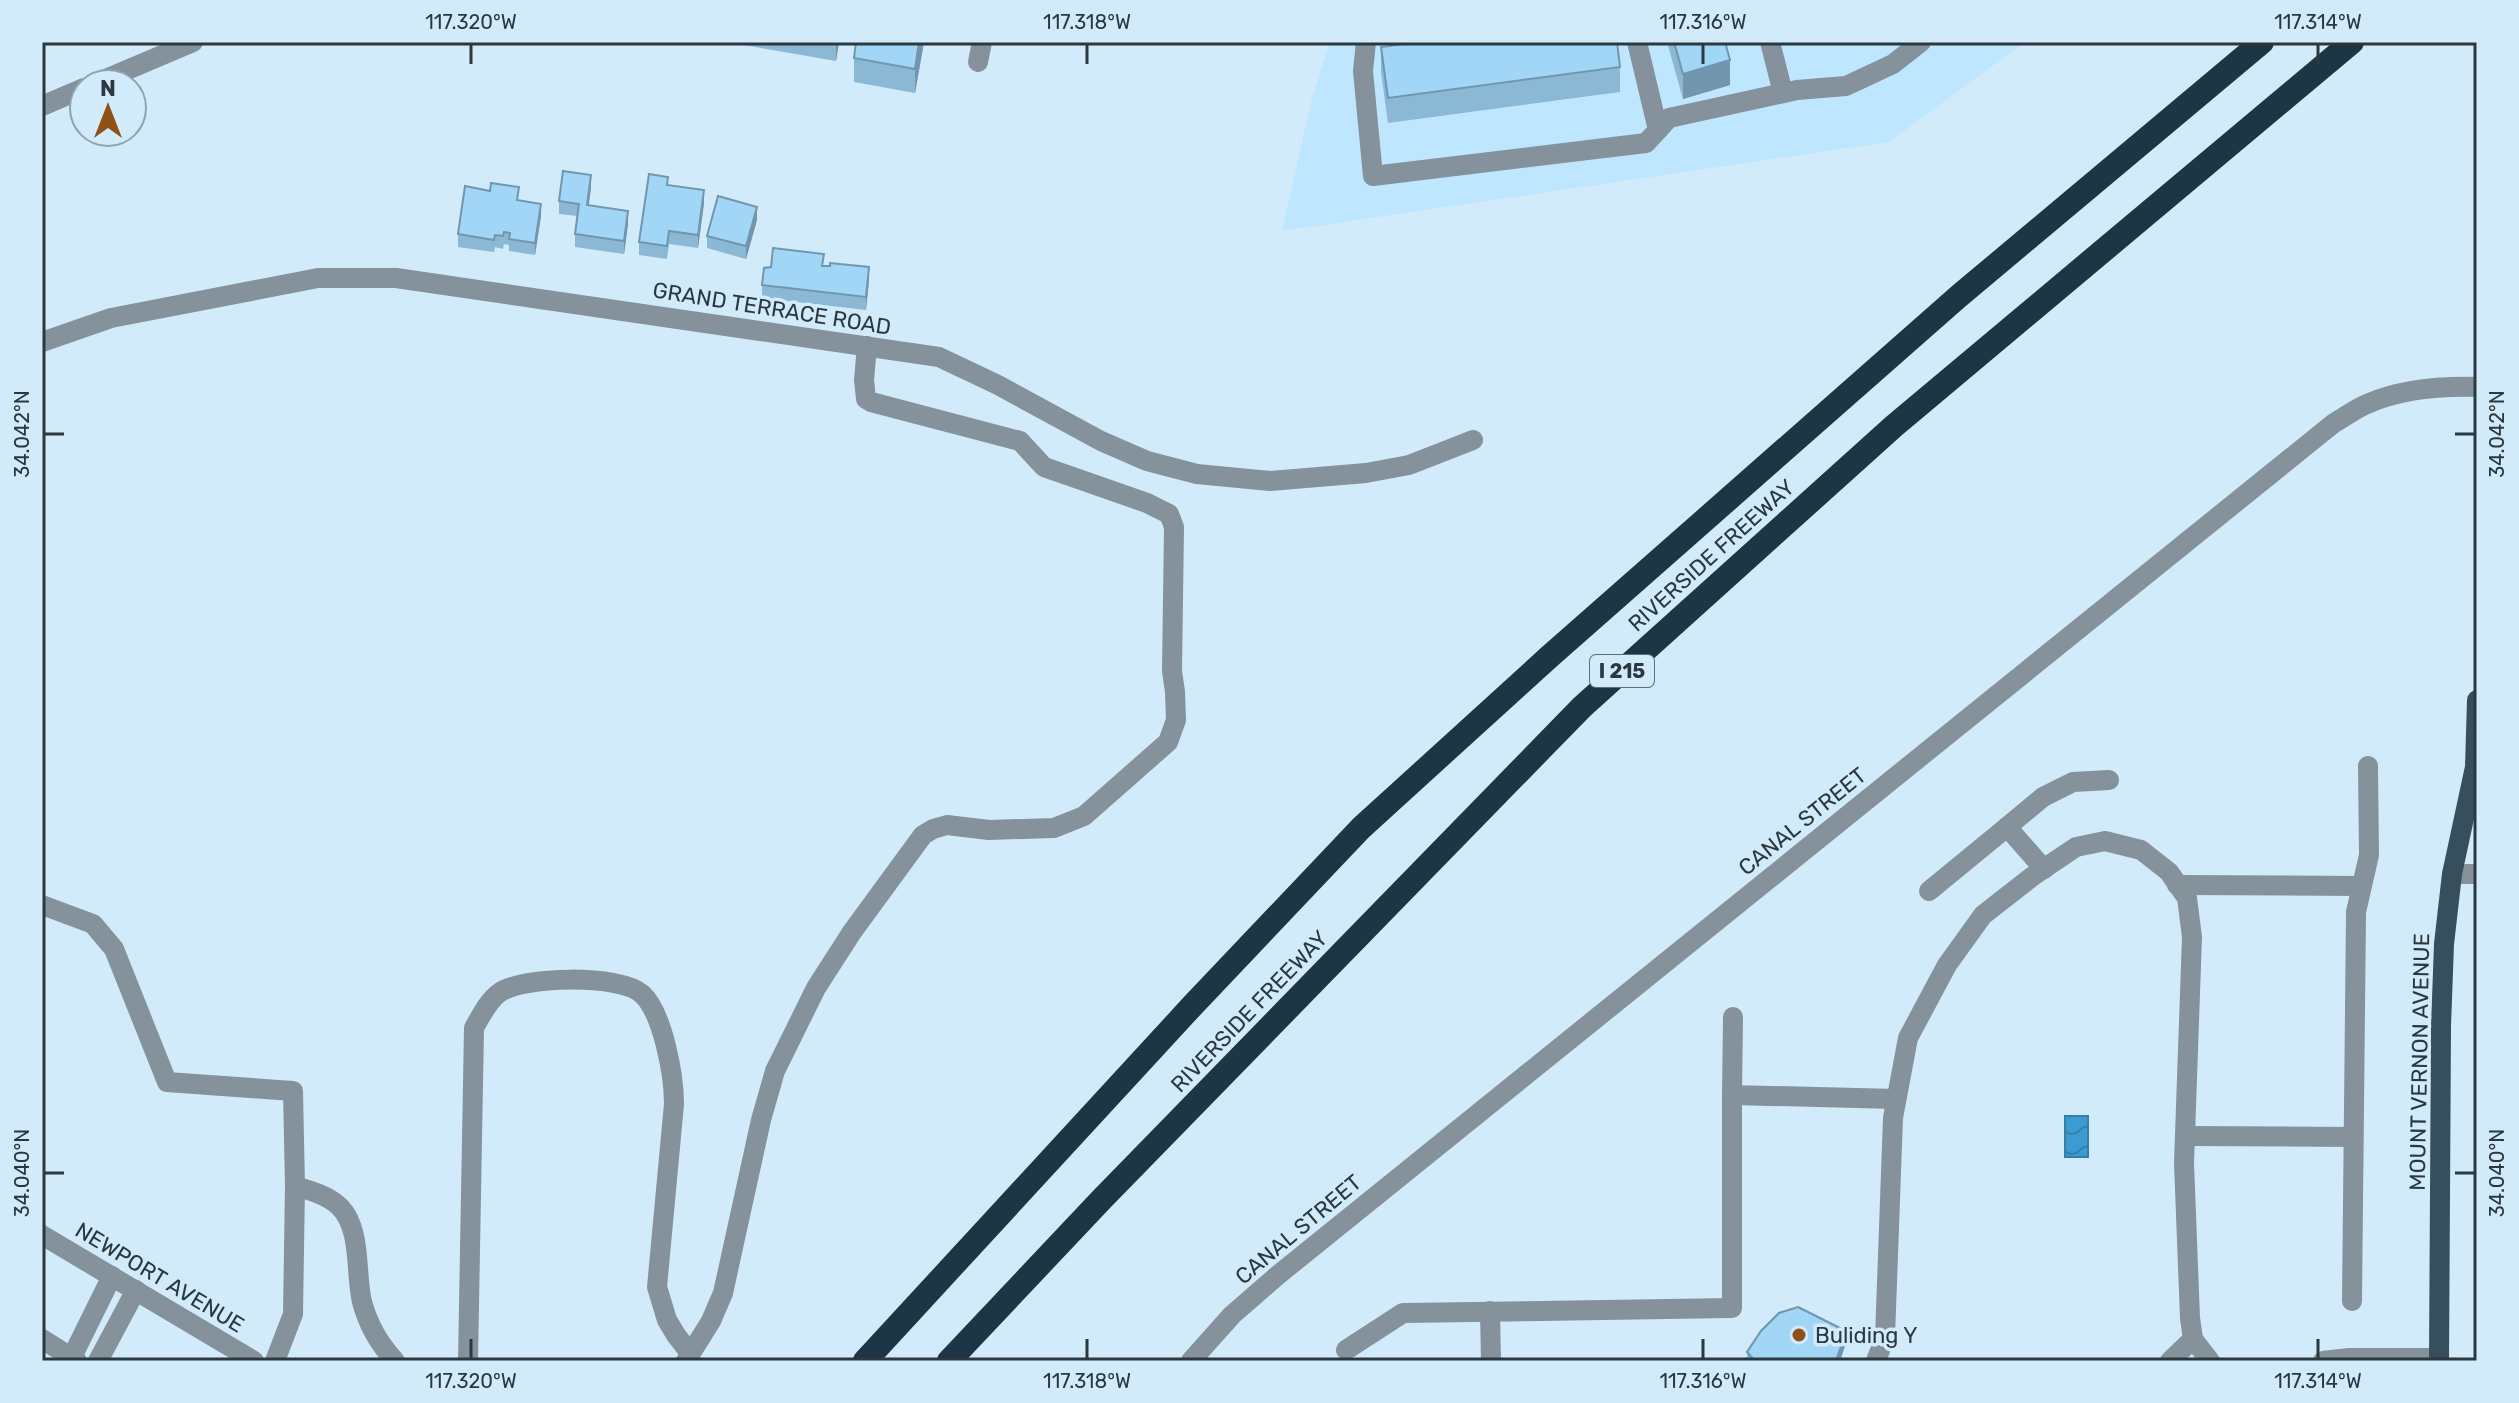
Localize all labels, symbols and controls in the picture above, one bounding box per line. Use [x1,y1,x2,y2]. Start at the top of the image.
text: 117.320°W [425,10,517,34]
text: 117.318°W [1043,10,1131,34]
text: 117.316°W [1659,10,1747,34]
text: 117.314°W [2274,10,2362,34]
north arrow [68,68,148,148]
text: N [100,75,116,102]
street label: GRAND TERRACE ROAD [651,276,893,341]
text: 34.042°N [10,390,34,478]
text: 34.042°N [2485,390,2509,478]
street label: RIVERSIDE FREEWAY [1623,474,1800,637]
road number: I 215 [1590,655,1654,687]
street label: CANAL STREET [1733,761,1872,881]
street label: RIVERSIDE FREEWAY [1165,925,1334,1098]
street label: MOUNT VERNON AVENUE [2404,933,2435,1191]
text: 34.040°N [10,1129,34,1217]
text: 34.040°N [2485,1129,2509,1217]
street label: CANAL STREET [1230,1169,1367,1290]
street label: NEWPORT AVENUE [71,1216,249,1338]
place label: Buliding Y [1815,1322,1917,1349]
marker: Buliding Y [1790,1326,1808,1344]
text: 117.320°W [425,1369,517,1393]
text: 117.318°W [1043,1369,1131,1393]
text: 117.316°W [1659,1369,1747,1393]
text: 117.314°W [2274,1369,2362,1393]

